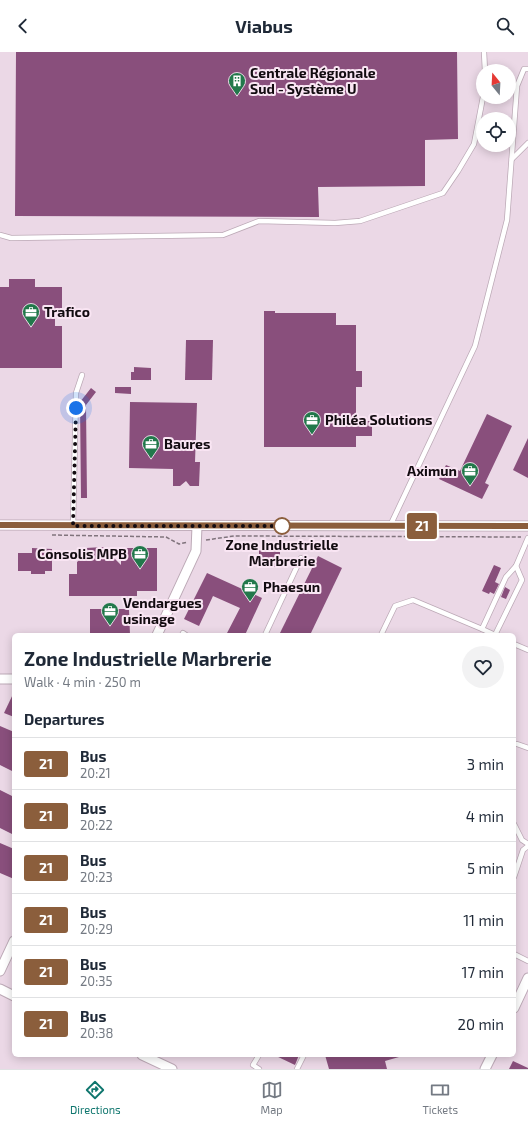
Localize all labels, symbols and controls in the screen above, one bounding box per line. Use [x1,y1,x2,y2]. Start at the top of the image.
icon: back [12,15,34,37]
text: Viabus [235,15,293,37]
icon: search [494,15,516,37]
place label: Centrale Régionale Sud - Système U [250,64,376,97]
north arrow [476,64,516,104]
map controls [476,64,516,152]
building icon: Centrale Régionale Sud - Système U [227,71,247,96]
button: locate [476,112,516,152]
office icon: Trafico [21,302,41,327]
place label: Trafico [44,303,90,320]
your location [66,398,86,418]
office icon: Philéa Solutions [302,410,322,435]
place label: Philéa Solutions [325,411,433,428]
office icon: Baures [141,434,161,459]
place label: Baures [164,435,210,452]
office icon: Aximun [460,461,480,486]
place label: Aximun [407,462,457,479]
line badge: 21 [404,513,440,539]
marker: Zone Industrielle Marbrerie [273,517,291,535]
text: 21 [415,517,429,534]
place label: Zone Industrielle Marbrerie [226,536,339,569]
office icon: Consolis MPB [130,544,150,569]
place label: Consolis MPB [37,545,127,562]
office icon: Phaesun [240,577,260,602]
place label: Phaesun [263,578,320,595]
place label: Vendargues usinage [123,594,202,627]
office icon: Vendargues usinage [100,601,120,626]
button: heart [462,646,504,688]
text: Zone Industrielle Marbrerie [24,647,272,670]
text: Walk · 4 min · 250 m [24,674,141,690]
text: Departures [24,710,104,728]
text: Bus [80,747,106,765]
text: 21 [39,755,53,772]
text: 3 min [467,755,504,773]
text: 20:21 [80,765,111,781]
text: Bus [80,799,106,817]
text: 21 [39,807,53,824]
text: 4 min [466,807,504,825]
text: 20:22 [80,817,113,833]
text: Bus [80,851,106,869]
text: 21 [39,859,53,876]
text: 5 min [467,859,504,877]
text: 20:23 [80,869,113,885]
text: Bus [80,903,106,921]
text: 21 [39,911,53,928]
text: 11 min [463,911,504,929]
text: 20:29 [80,921,113,937]
text: Bus [80,955,106,973]
text: 21 [39,963,53,980]
text: 17 min [461,963,504,981]
text: 20:35 [80,973,112,989]
text: Bus [80,1007,106,1025]
text: 21 [39,1015,53,1032]
text: 20 min [458,1015,504,1033]
text: 20:38 [80,1025,113,1041]
tab: Directions [70,1079,121,1116]
tab: Map [261,1079,283,1116]
tab: Tickets [422,1079,458,1116]

